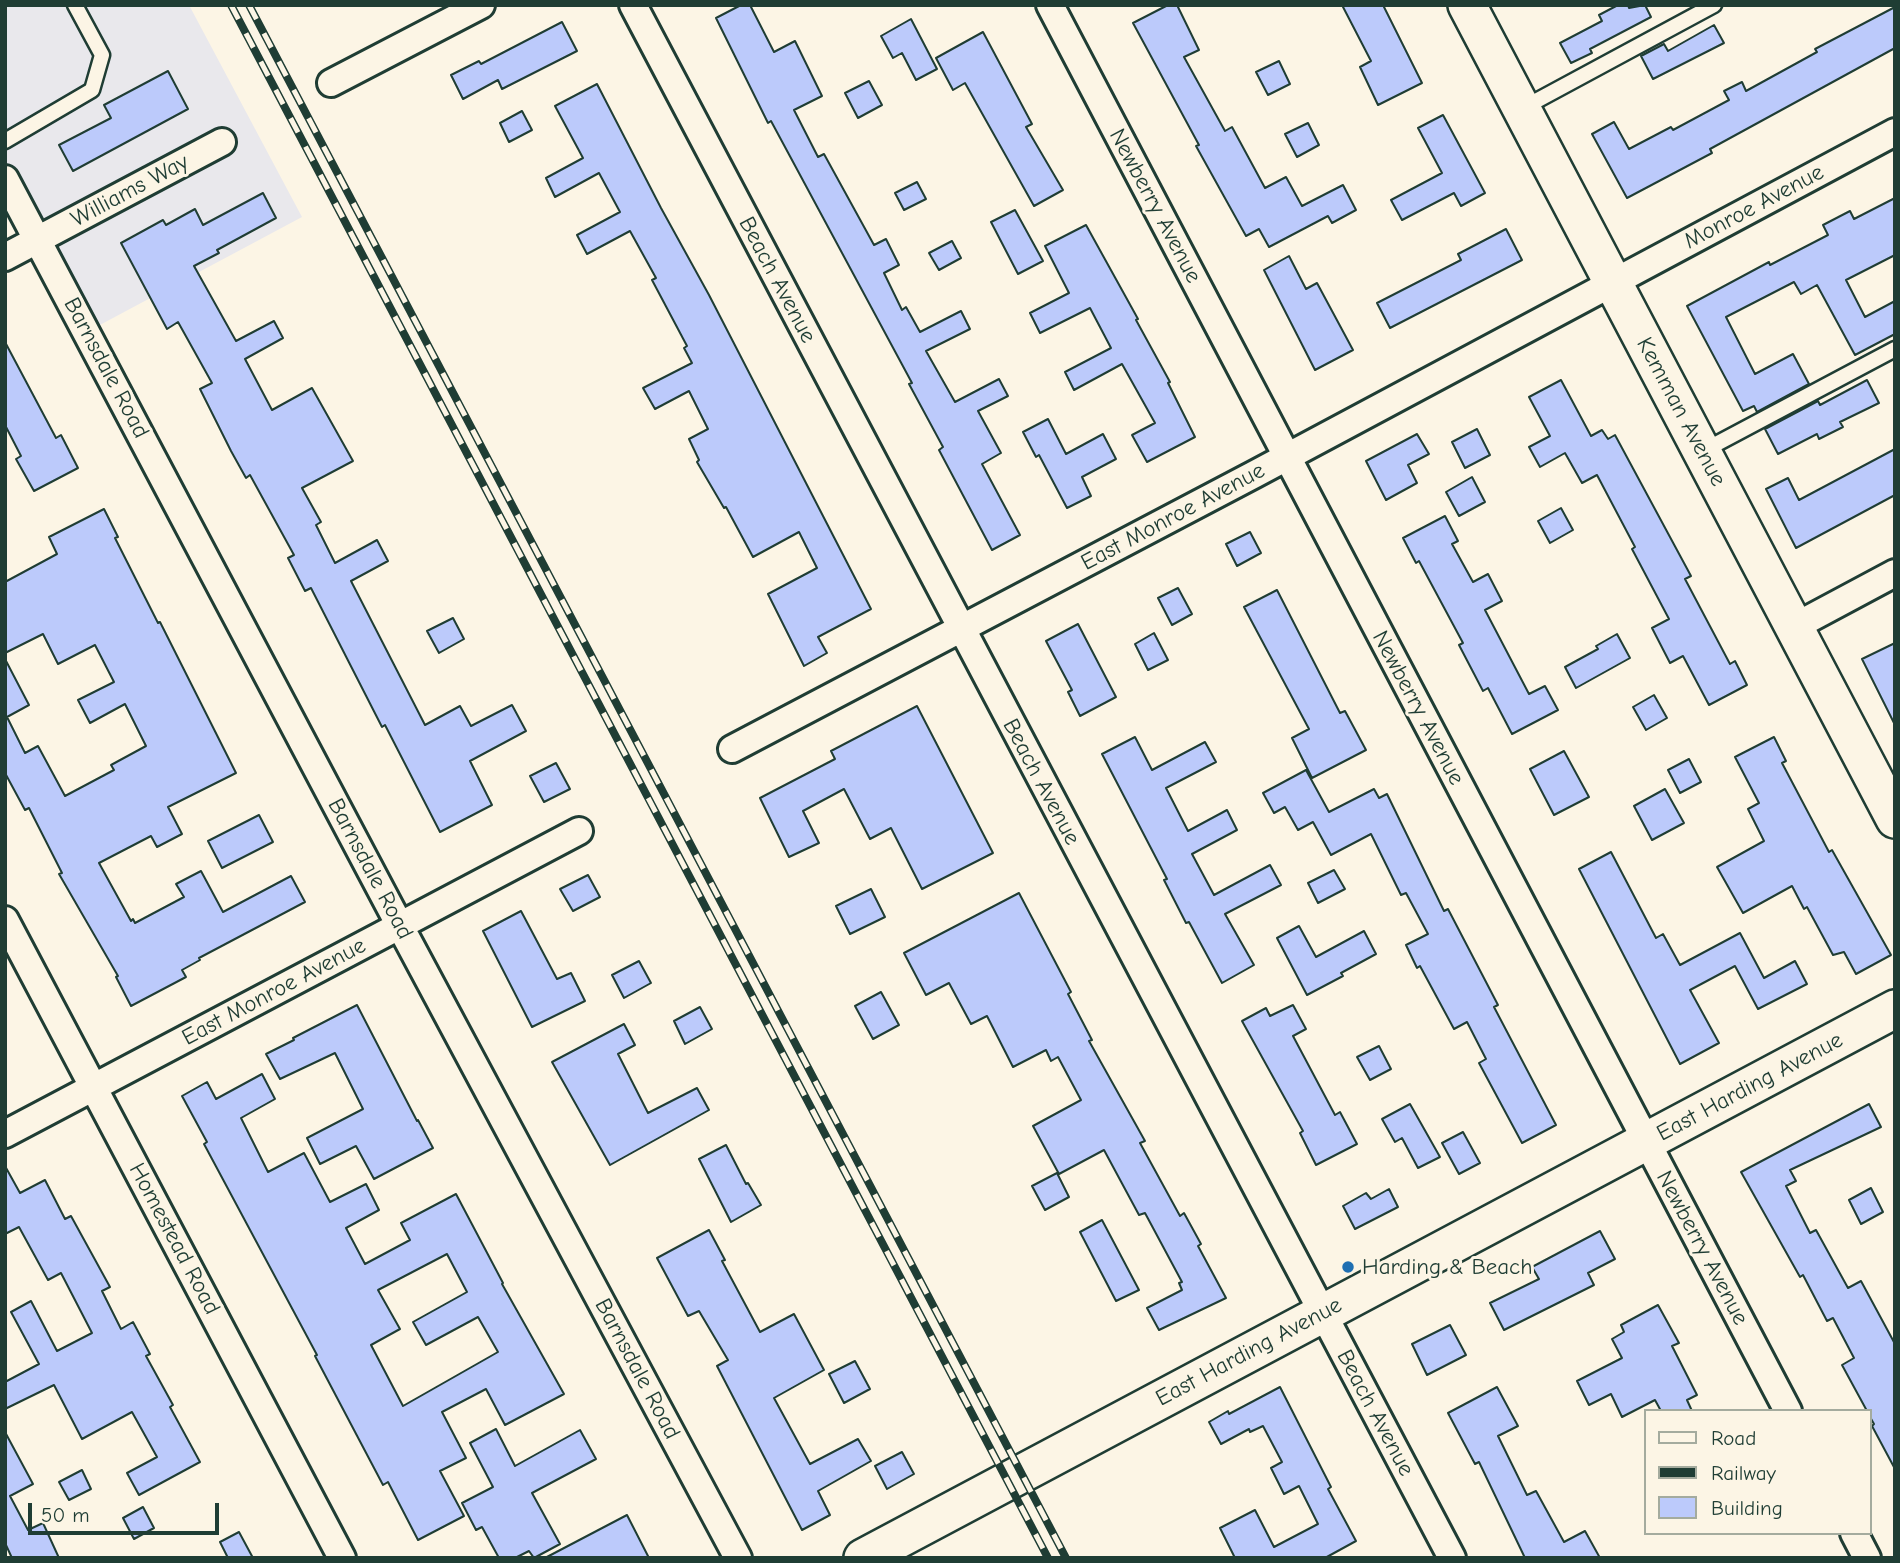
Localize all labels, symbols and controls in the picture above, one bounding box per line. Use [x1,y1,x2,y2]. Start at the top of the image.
street label: Newberry Avenue [1103,124,1207,288]
street label: Williams Way [67,149,193,233]
street label: Monroe Avenue [1679,159,1829,255]
street label: Beach Avenue [732,212,822,348]
street label: Barnsdale Road [57,293,155,443]
street label: Kemman Avenue [1630,333,1732,491]
street label: East Monroe Avenue [1077,457,1269,577]
street label: Newberry Avenue [1366,626,1470,790]
street label: Beach Avenue [996,714,1086,850]
street label: Barnsdale Road [321,794,419,944]
street label: East Monroe Avenue [178,932,370,1052]
street label: East Harding Avenue [1652,1026,1848,1148]
street label: Homestead Road [122,1158,226,1320]
street label: Newberry Avenue [1650,1166,1754,1330]
place label: Harding & Beach [1362,1253,1532,1281]
marker: Harding & Beach [1340,1259,1356,1275]
street label: East Harding Avenue [1151,1291,1347,1413]
street label: Barnsdale Road [588,1294,686,1444]
street label: Beach Avenue [1330,1345,1420,1481]
legend [1644,1409,1872,1535]
text: Road [1711,1426,1756,1450]
text: Railway [1711,1461,1776,1485]
scale bar [32,1490,222,1534]
text: Building [1711,1496,1783,1520]
text: 50 m [41,1503,90,1527]

